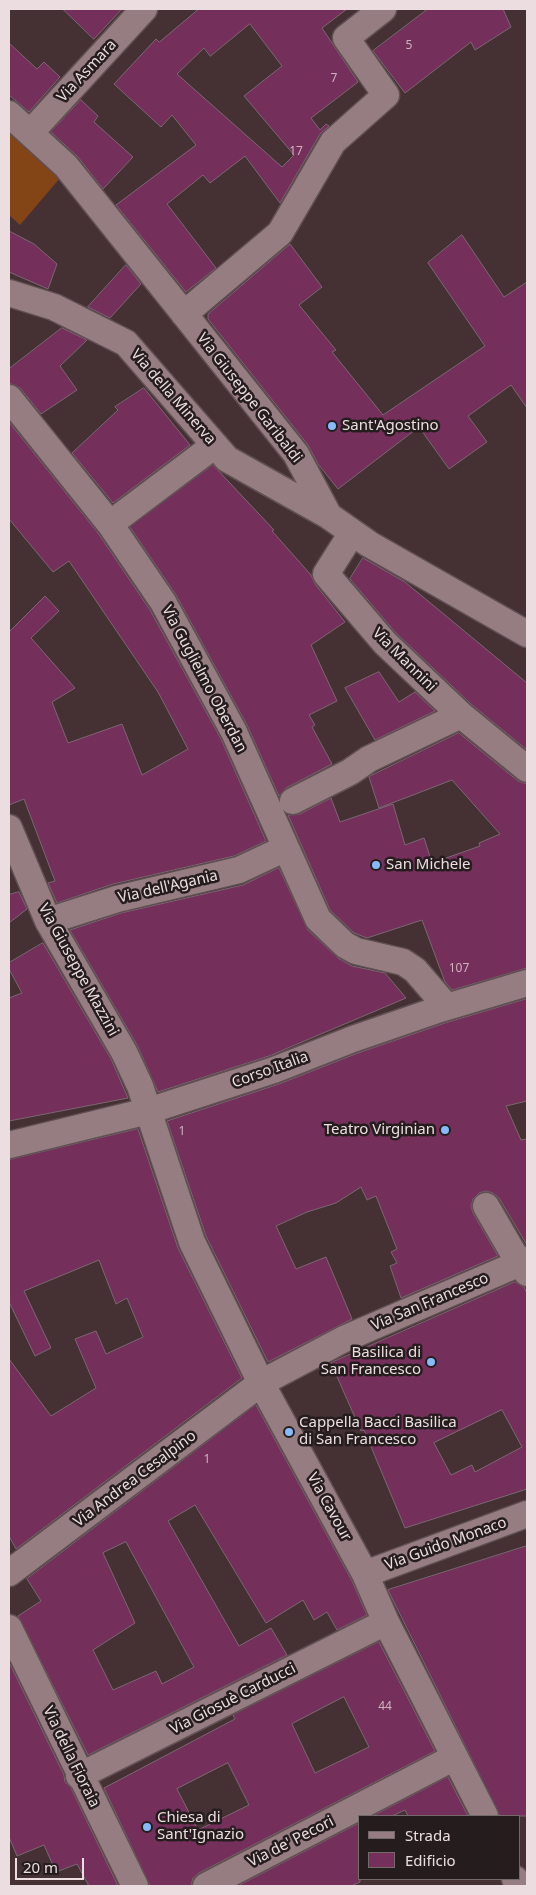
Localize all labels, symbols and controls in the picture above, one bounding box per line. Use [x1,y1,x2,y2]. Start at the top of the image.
street label: Via Asmara [54,36,120,106]
house number: 5 [406,39,412,53]
house number: 7 [331,72,337,86]
house number: 17 [289,145,303,159]
street label: Via Giuseppe Garibaldi [193,330,305,466]
street label: Via della Minerva [127,346,219,448]
place label: Sant'Agostino [342,417,439,435]
marker: Sant'Agostino [326,420,338,432]
street label: Via Guglielmo Oberdan [158,602,250,756]
street label: Via Mannini [368,624,440,696]
place label: San Michele [386,856,471,874]
marker: San Michele [370,859,382,871]
street label: Via dell'Agania [116,867,220,907]
street label: Via Giuseppe Mazzini [34,901,122,1039]
house number: 107 [449,962,469,976]
street label: Corso Italia [229,1048,311,1092]
place label: Teatro Virginian [324,1121,435,1139]
marker: Teatro Virginian [439,1124,451,1136]
house number: 1 [179,1125,185,1139]
street label: Via San Francesco [369,1269,491,1335]
place label: Basilica di San Francesco [321,1344,421,1379]
marker: Basilica di San Francesco [425,1356,437,1368]
place label: Cappella Bacci Basilica di San Francesco [299,1414,457,1449]
marker: Cappella Bacci Basilica di San Francesco [283,1426,295,1438]
street label: Via Andrea Cesalpino [70,1427,200,1531]
house number: 1 [204,1453,210,1467]
street label: Via Cavour [303,1470,355,1544]
street label: Via Guido Monaco [383,1514,509,1574]
street label: Via Giosuè Carducci [167,1660,299,1738]
house number: 44 [378,1700,392,1714]
street label: Via della Fioraia [39,1704,103,1810]
place label: Chiesa di Sant'Ignazio [157,1809,244,1844]
street label: Via de' Pecori [245,1813,337,1871]
legend [358,1815,521,1880]
marker: Chiesa di Sant'Ignazio [141,1821,153,1833]
text: Strada [405,1825,451,1845]
scale bar [18,1848,86,1880]
text: Edificio [405,1850,456,1870]
text: 20 m [23,1857,58,1877]

